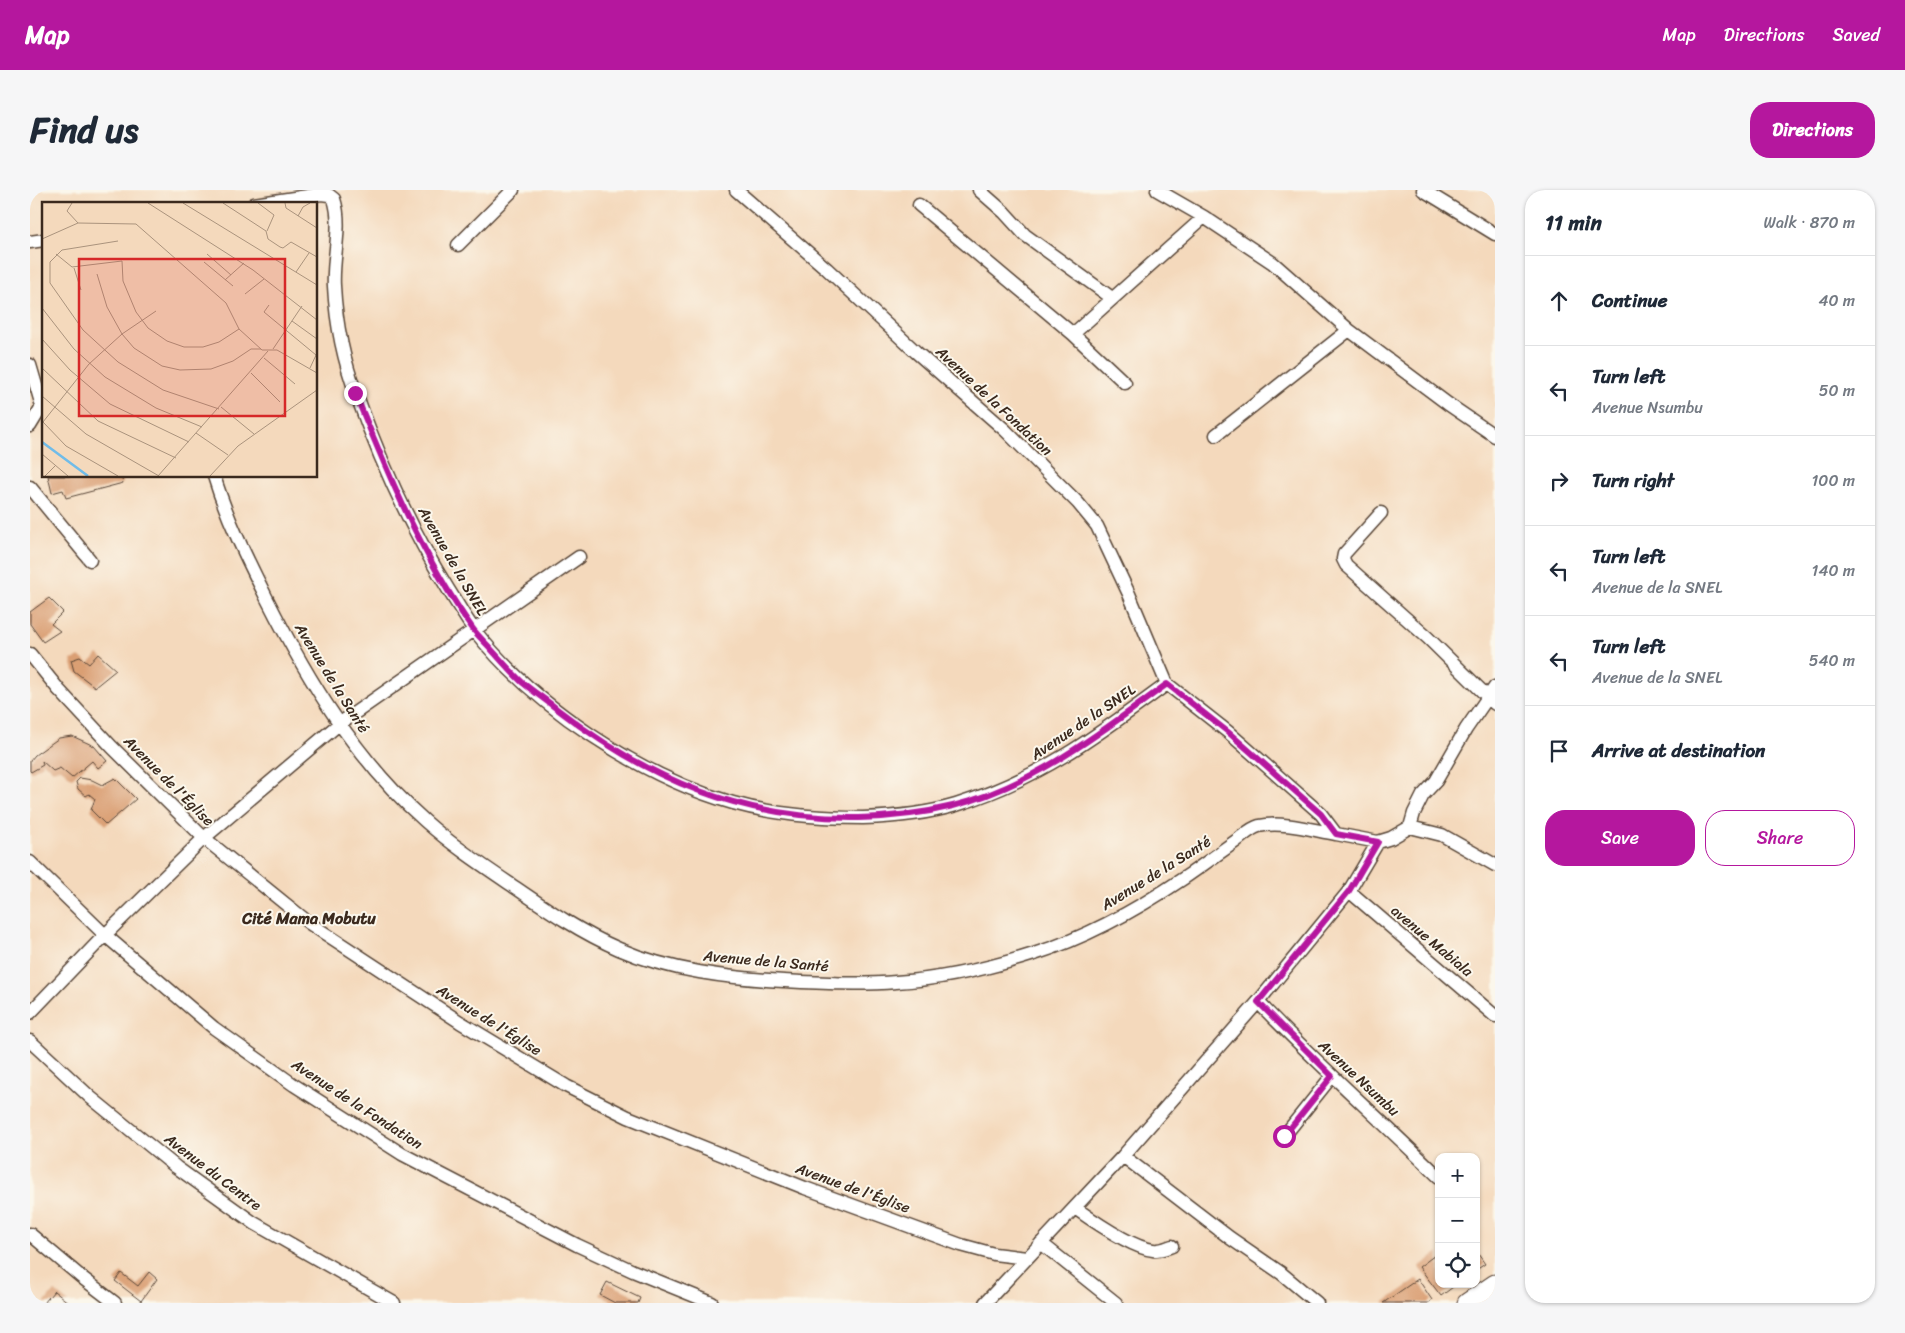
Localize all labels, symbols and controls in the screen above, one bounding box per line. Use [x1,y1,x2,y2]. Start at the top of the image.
text: Map [25,14,69,56]
text: Map [1663,19,1696,51]
text: Directions [1724,19,1805,51]
text: Saved [1833,19,1880,51]
text: Find us [30,99,138,161]
button: Directions [1750,102,1875,158]
inset map [42,202,318,478]
text: 11 min [1545,204,1602,242]
text: Walk · 870 m [1764,208,1855,237]
text: Continue [1592,284,1668,317]
text: 40 m [1818,286,1855,315]
icon: ahead [1545,287,1573,315]
street label: Avenue de la Fondation [929,339,1059,462]
text: Turn left [1592,360,1665,393]
text: 50 m [1819,376,1855,405]
icon: left [1545,377,1573,405]
route end [344,382,367,405]
text: Avenue Nsumbu [1592,393,1703,422]
text: Turn right [1592,464,1674,497]
text: 100 m [1811,466,1855,495]
icon: right [1545,467,1573,495]
street label: Avenue de la SNEL [411,501,495,620]
text: Turn left [1592,540,1665,573]
text: 140 m [1812,556,1855,585]
icon: left [1545,557,1573,585]
text: Avenue de la SNEL [1592,573,1722,602]
street label: Avenue de la Santé [287,617,377,738]
text: Turn left [1592,630,1665,663]
text: 540 m [1809,646,1855,675]
icon: left [1545,647,1573,675]
text: Avenue de la SNEL [1592,663,1722,692]
street label: Avenue de la SNEL [1024,677,1141,768]
street label: Avenue de l'Église [117,729,221,833]
text: Arrive at destination [1592,734,1765,767]
icon: arrive [1545,737,1573,765]
button: Save [1545,810,1695,866]
button: Share [1705,810,1855,866]
street label: Avenue de la Santé [1095,828,1216,918]
street label: avenue Mabiala [1385,899,1479,984]
district label: Cité Mama Mobutu [241,904,376,933]
street label: Avenue de la Santé [701,942,830,979]
street label: Avenue de l'Église [430,977,547,1063]
street label: Avenue Nsumbu [1311,1032,1406,1123]
street label: Avenue de la Fondation [285,1051,428,1156]
route start [1273,1125,1296,1148]
street label: Avenue du Centre [158,1126,267,1218]
map controls [1435,1153,1480,1288]
button: + [1435,1153,1480,1198]
street label: Avenue de l'Église [791,1155,914,1221]
button: − [1435,1198,1480,1243]
button: locate [1435,1243,1480,1288]

